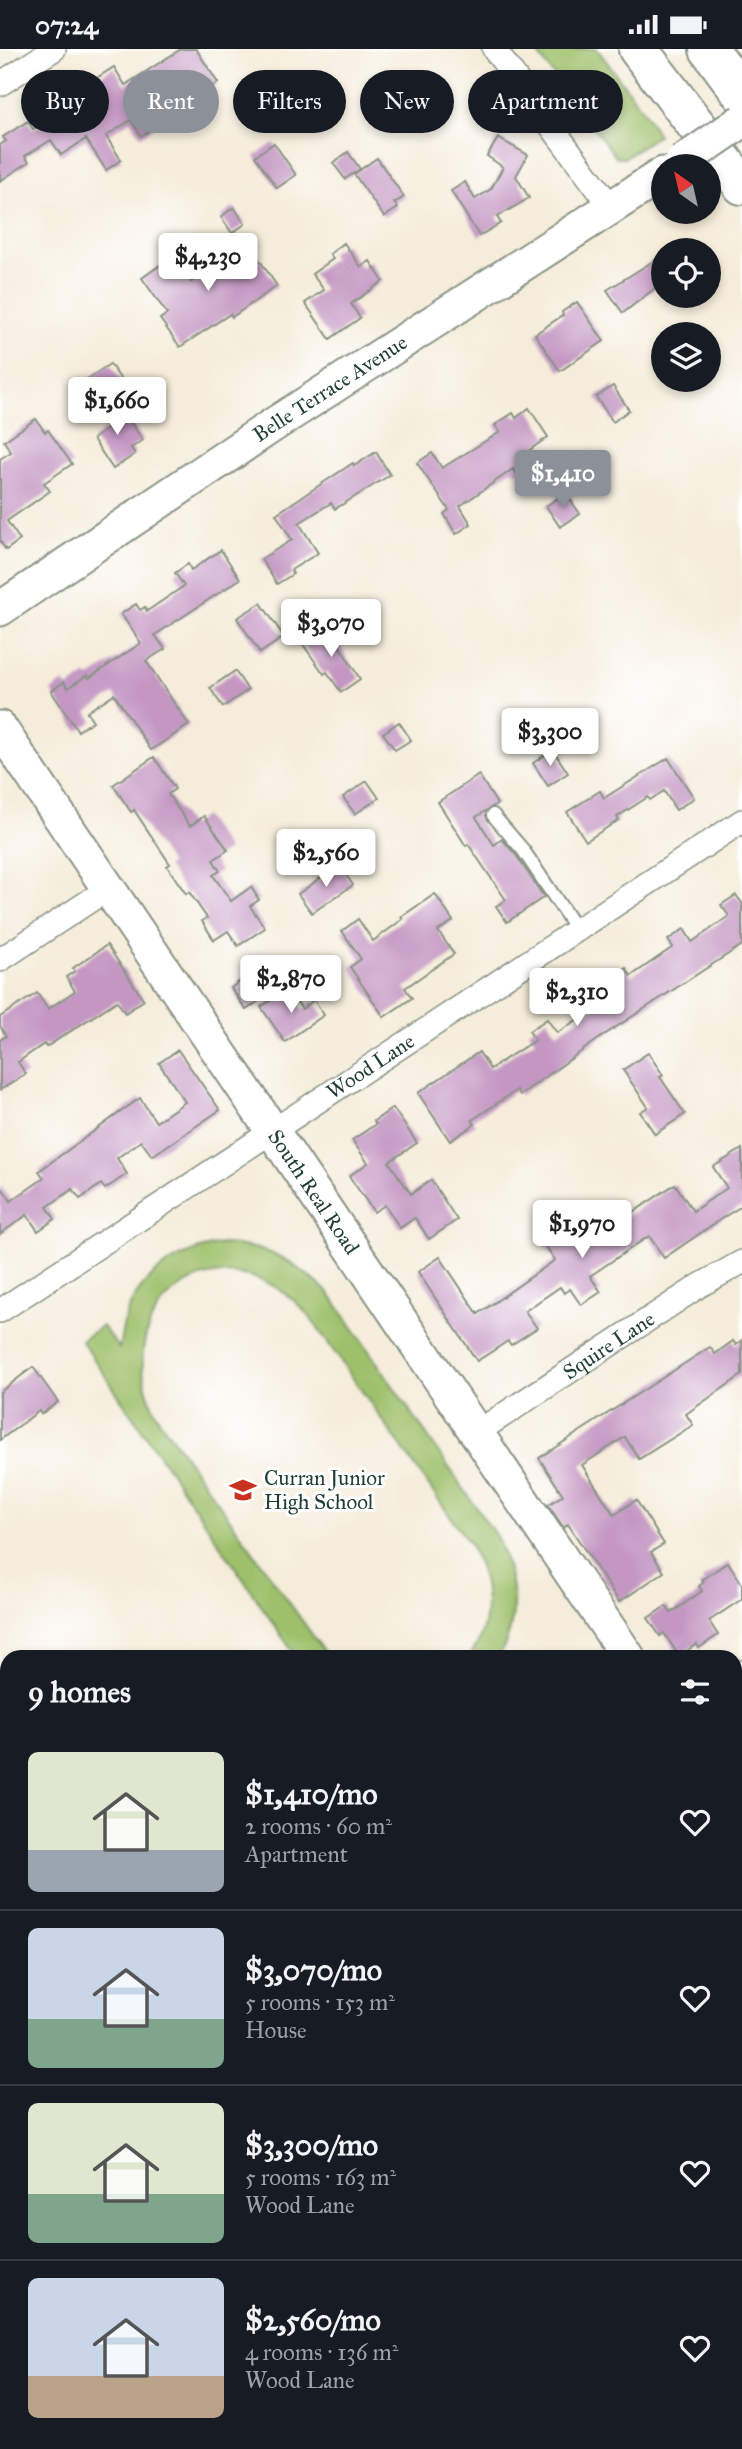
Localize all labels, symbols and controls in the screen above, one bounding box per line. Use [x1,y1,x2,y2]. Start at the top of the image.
text: 07:24 [35,9,98,41]
chip: Buy [21,70,109,133]
chip: Rent [123,70,219,133]
chip: Filters [233,70,346,133]
chip: New [360,70,454,133]
chip: Apartment [468,70,623,133]
north arrow [651,154,721,224]
map controls [651,154,721,392]
pin: $4,230 [151,233,265,293]
button: locate [651,238,721,308]
text: $4,230 [174,242,242,270]
button: layers [651,322,721,392]
street label: Belle Terrace Avenue [248,329,412,448]
pin: $1,660 [60,377,174,437]
text: $1,660 [84,386,150,414]
pin: $1,410 [506,451,620,510]
text: $1,410 [531,459,595,487]
pin: $3,070 [274,599,388,659]
text: $3,070 [297,608,365,636]
pin: $3,300 [493,709,607,768]
text: $3,300 [518,717,582,745]
pin: $2,560 [269,829,383,889]
text: $2,560 [292,838,360,866]
pin: $2,870 [234,955,348,1015]
text: $2,870 [256,964,326,992]
pin: $2,310 [520,969,634,1028]
text: $2,310 [545,977,609,1005]
street label: Wood Lane [322,1028,420,1105]
street label: South Real Road [262,1125,365,1260]
pin: $1,970 [525,1201,639,1260]
text: $1,970 [549,1209,615,1237]
street label: Squire Lane [558,1306,660,1385]
place label: Curran Junior High School [264,1465,385,1515]
school or university icon: Curran Junior High School [228,1475,258,1505]
icon: filters [676,1673,714,1711]
text: 9 homes [28,1674,131,1710]
text: $1,410/mo [245,1776,378,1812]
icon: home [84,1780,168,1864]
icon: heart [676,1803,714,1841]
text: 2 rooms · 60 m² [245,1812,392,1840]
text: Apartment [245,1840,348,1868]
text: $3,070/mo [245,1952,382,1988]
icon: home [84,1956,168,2040]
icon: heart [676,1979,714,2017]
text: 5 rooms · 153 m² [245,1988,395,2016]
text: House [245,2016,307,2044]
text: $3,300/mo [245,2127,378,2163]
icon: home [84,2131,168,2215]
icon: heart [676,2154,714,2192]
text: 5 rooms · 163 m² [245,2163,396,2191]
text: Wood Lane [245,2191,355,2219]
text: $2,560/mo [245,2302,381,2338]
icon: home [84,2306,168,2390]
icon: heart [676,2329,714,2367]
text: 4 rooms · 136 m² [245,2338,398,2366]
text: Wood Lane [245,2366,355,2394]

